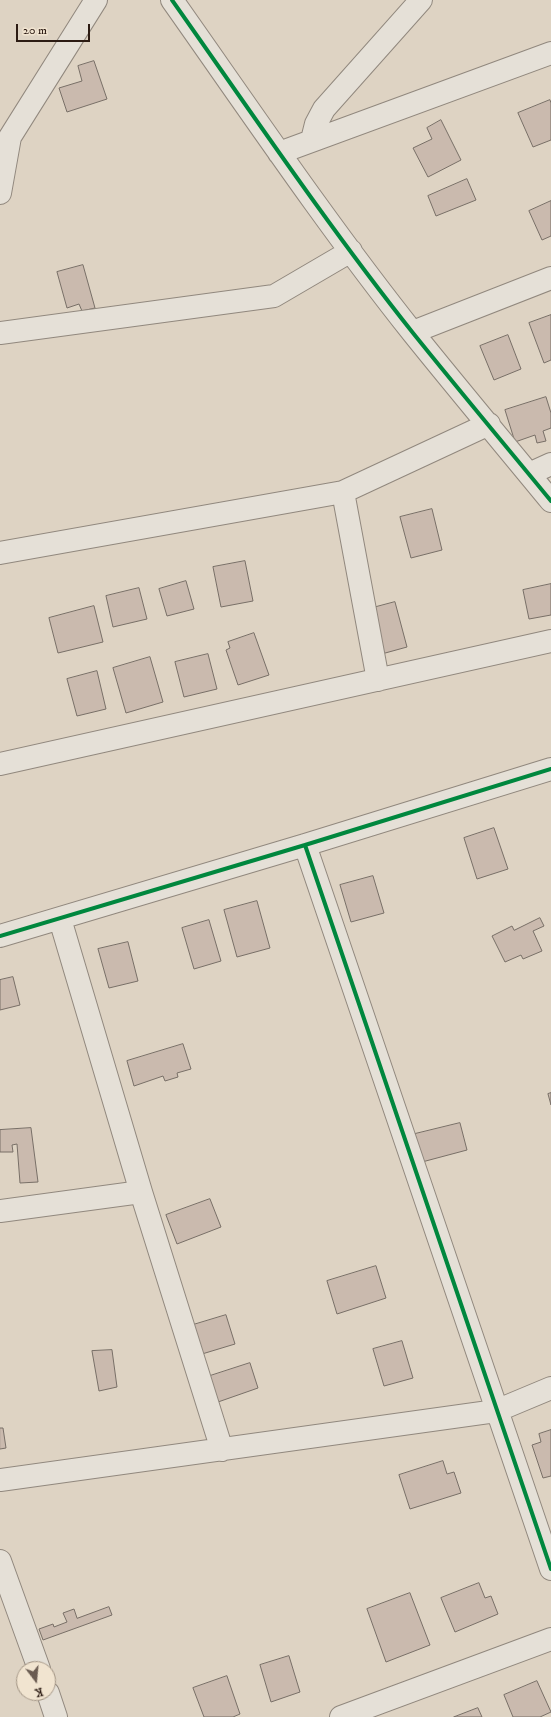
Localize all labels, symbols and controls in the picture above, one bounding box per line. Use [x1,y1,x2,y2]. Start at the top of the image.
scale bar [18,16,92,42]
text: 20 m [23,23,47,38]
north arrow [16,1661,56,1701]
text: K [33,1684,45,1699]

